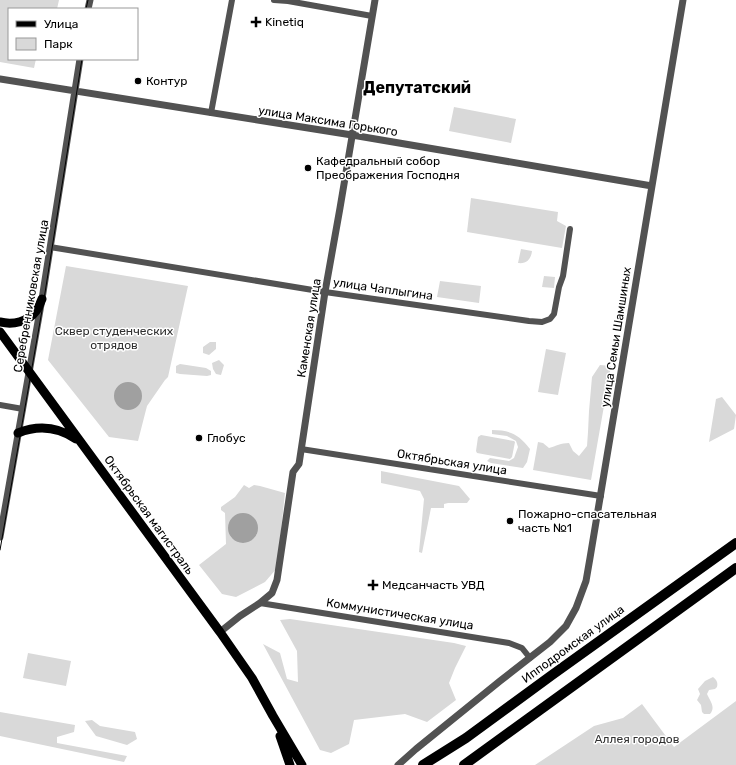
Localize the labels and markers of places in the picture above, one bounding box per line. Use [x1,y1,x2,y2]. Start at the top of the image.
place label: Kinetiq [265,15,304,29]
marker: Kinetiq [250,16,262,28]
place label: Контур [146,74,187,88]
marker: Контур [133,76,143,86]
place label: Кафедральный собор Преображения Господня [316,154,460,182]
marker: Кафедральный собор Преображения Господня [303,163,313,173]
place label: Глобус [207,431,246,445]
marker: Глобус [194,433,204,443]
place label: Пожарно-спасательная часть №1 [518,507,657,535]
marker: Пожарно-спасательная часть №1 [505,516,515,526]
place label: Медсанчасть УВД [382,578,485,592]
marker: Медсанчасть УВД [367,579,379,591]

